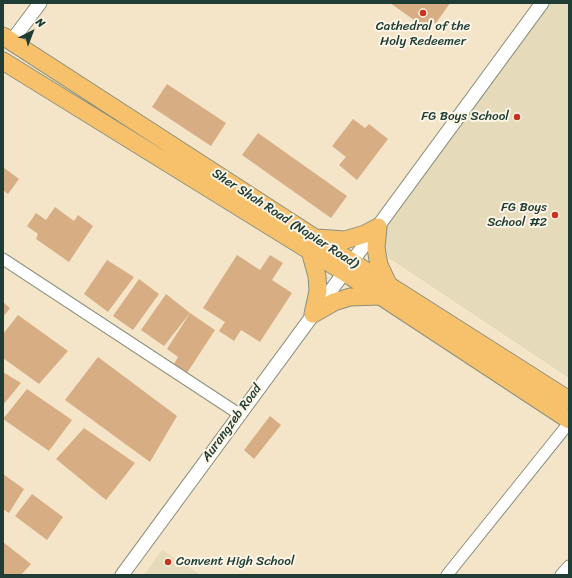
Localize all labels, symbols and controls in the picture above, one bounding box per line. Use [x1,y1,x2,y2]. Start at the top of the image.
marker: Cathedral of the Holy Redeemer [418,8,428,18]
north arrow [12,12,52,52]
text: N [31,13,50,32]
place label: Cathedral of the Holy Redeemer [376,19,470,50]
place label: FG Boys School [421,109,509,125]
marker: FG Boys School [512,112,522,122]
street label: Sher Shah Road (Napier Road) [209,166,361,272]
place label: FG Boys School #2 [487,200,547,231]
marker: FG Boys School #2 [550,210,560,220]
street label: Aurangzeb Road [199,381,265,465]
place label: Convent High School [176,554,294,570]
marker: Convent High School [163,557,173,567]

